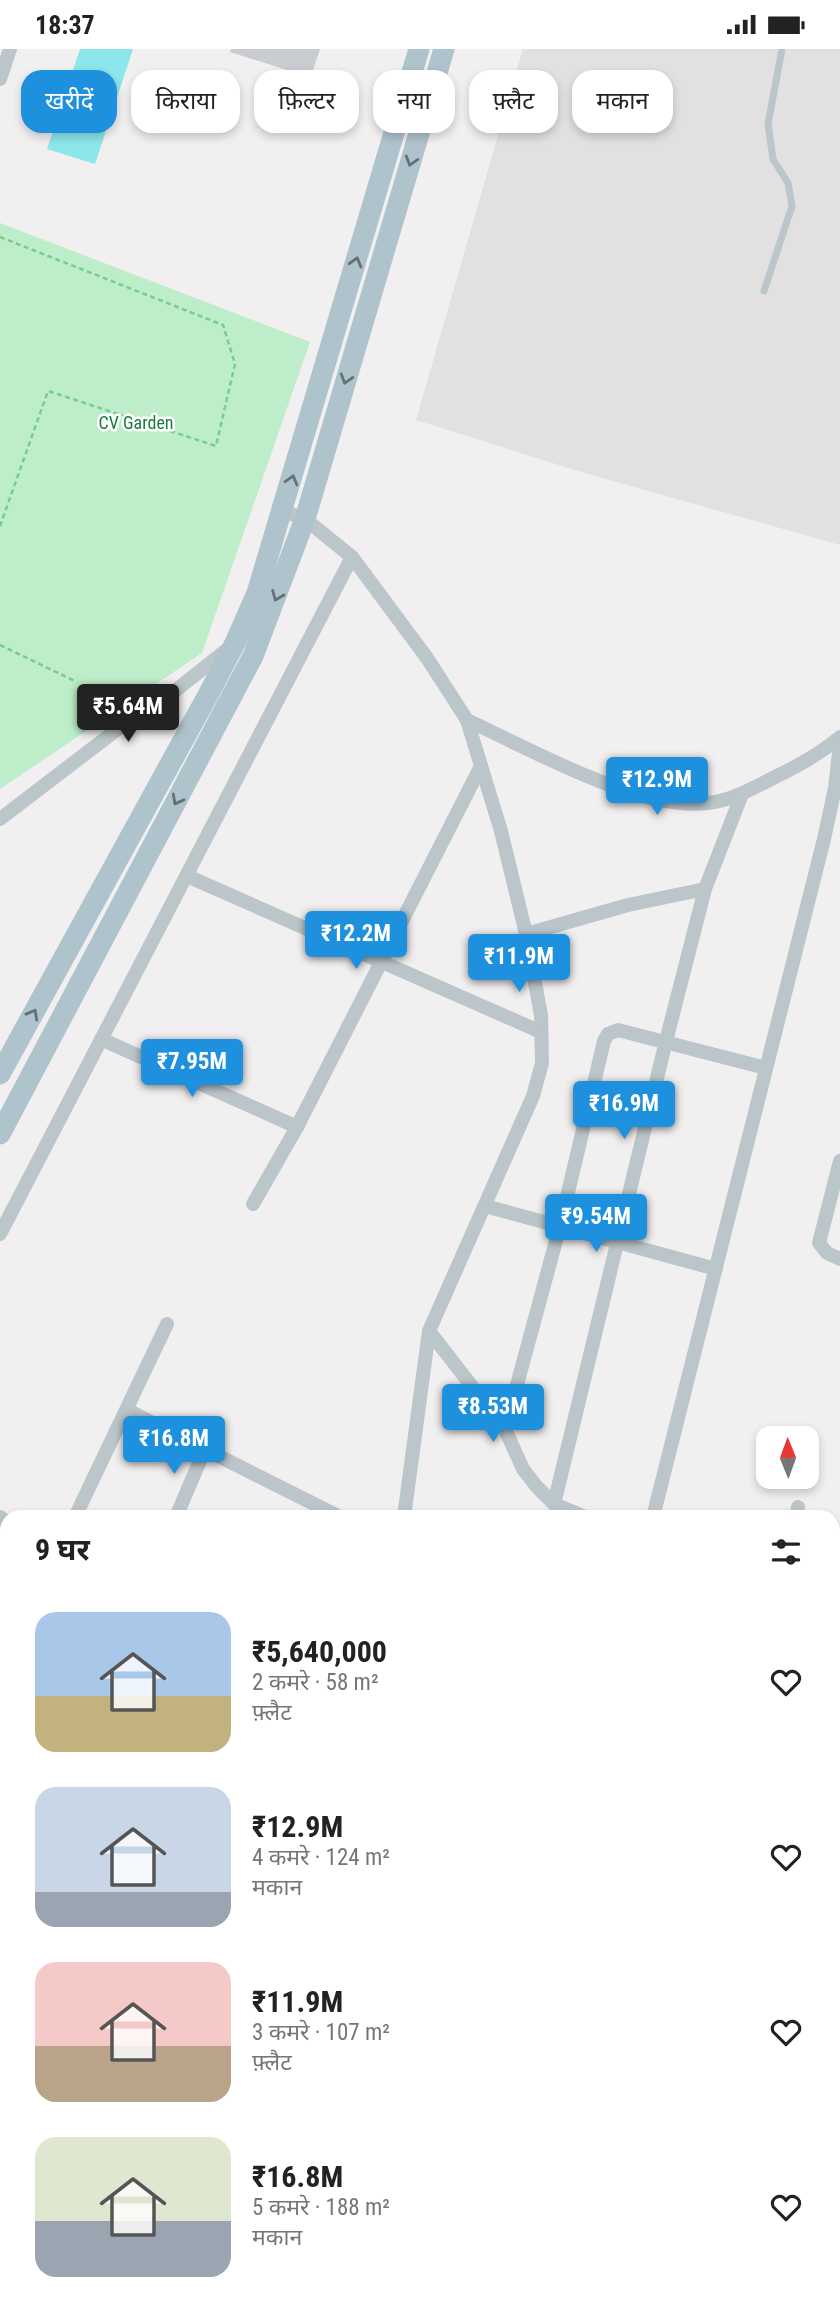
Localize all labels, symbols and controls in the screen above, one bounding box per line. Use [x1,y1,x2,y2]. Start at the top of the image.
text: 18:37 [35,10,95,40]
chip: खरीदें [21,70,117,133]
chip: किराया [131,70,240,133]
chip: फ़िल्टर [254,70,359,133]
chip: नया [373,70,455,133]
chip: फ़्लैट [469,70,558,133]
chip: मकान [572,70,673,133]
one-way arrow [404,155,419,167]
one-way arrow [348,256,362,268]
one-way arrow [339,373,354,385]
park label: CV Garden [98,412,174,433]
one-way arrow [283,475,298,487]
one-way arrow [271,589,285,601]
pin: ₹5.64M [71,685,185,744]
text: ₹5.64M [93,693,163,720]
pin: ₹12.9M [600,757,714,817]
text: ₹12.9M [622,766,692,793]
one-way arrow [171,793,185,805]
pin: ₹12.2M [299,911,413,971]
text: ₹12.2M [321,920,391,947]
pin: ₹11.9M [462,935,576,994]
text: ₹11.9M [484,943,554,970]
one-way arrow [25,1009,38,1021]
pin: ₹7.95M [135,1039,249,1099]
text: ₹7.95M [157,1048,227,1075]
pin: ₹16.9M [567,1081,681,1141]
text: ₹16.9M [589,1090,659,1117]
pin: ₹9.54M [539,1195,653,1254]
text: ₹9.54M [561,1203,631,1230]
pin: ₹8.53M [436,1385,550,1444]
text: ₹8.53M [458,1393,528,1420]
pin: ₹16.8M [117,1417,231,1476]
text: ₹16.8M [139,1425,209,1452]
north arrow [756,1426,819,1489]
map controls [756,1426,819,1489]
text: 9 घर [35,1532,90,1567]
icon: filters [767,1533,805,1571]
text: ₹5,640,000 [252,1634,387,1669]
icon: home [91,1640,175,1724]
icon: heart [767,1663,805,1701]
text: 2 कमरे · 58 m² [252,1669,379,1696]
text: फ़्लैट [252,1699,292,1726]
text: ₹12.9M [252,1809,343,1844]
icon: home [91,1815,175,1899]
icon: heart [767,1838,805,1876]
text: 4 कमरे · 124 m² [252,1844,390,1871]
text: मकान [252,1874,302,1901]
text: ₹11.9M [252,1984,343,2019]
icon: home [91,1990,175,2074]
icon: heart [767,2013,805,2051]
text: 3 कमरे · 107 m² [252,2019,390,2046]
text: फ़्लैट [252,2049,292,2076]
text: ₹16.8M [252,2159,343,2194]
icon: home [91,2165,175,2249]
icon: heart [767,2188,805,2226]
text: 5 कमरे · 188 m² [252,2194,390,2221]
text: मकान [252,2224,302,2251]

